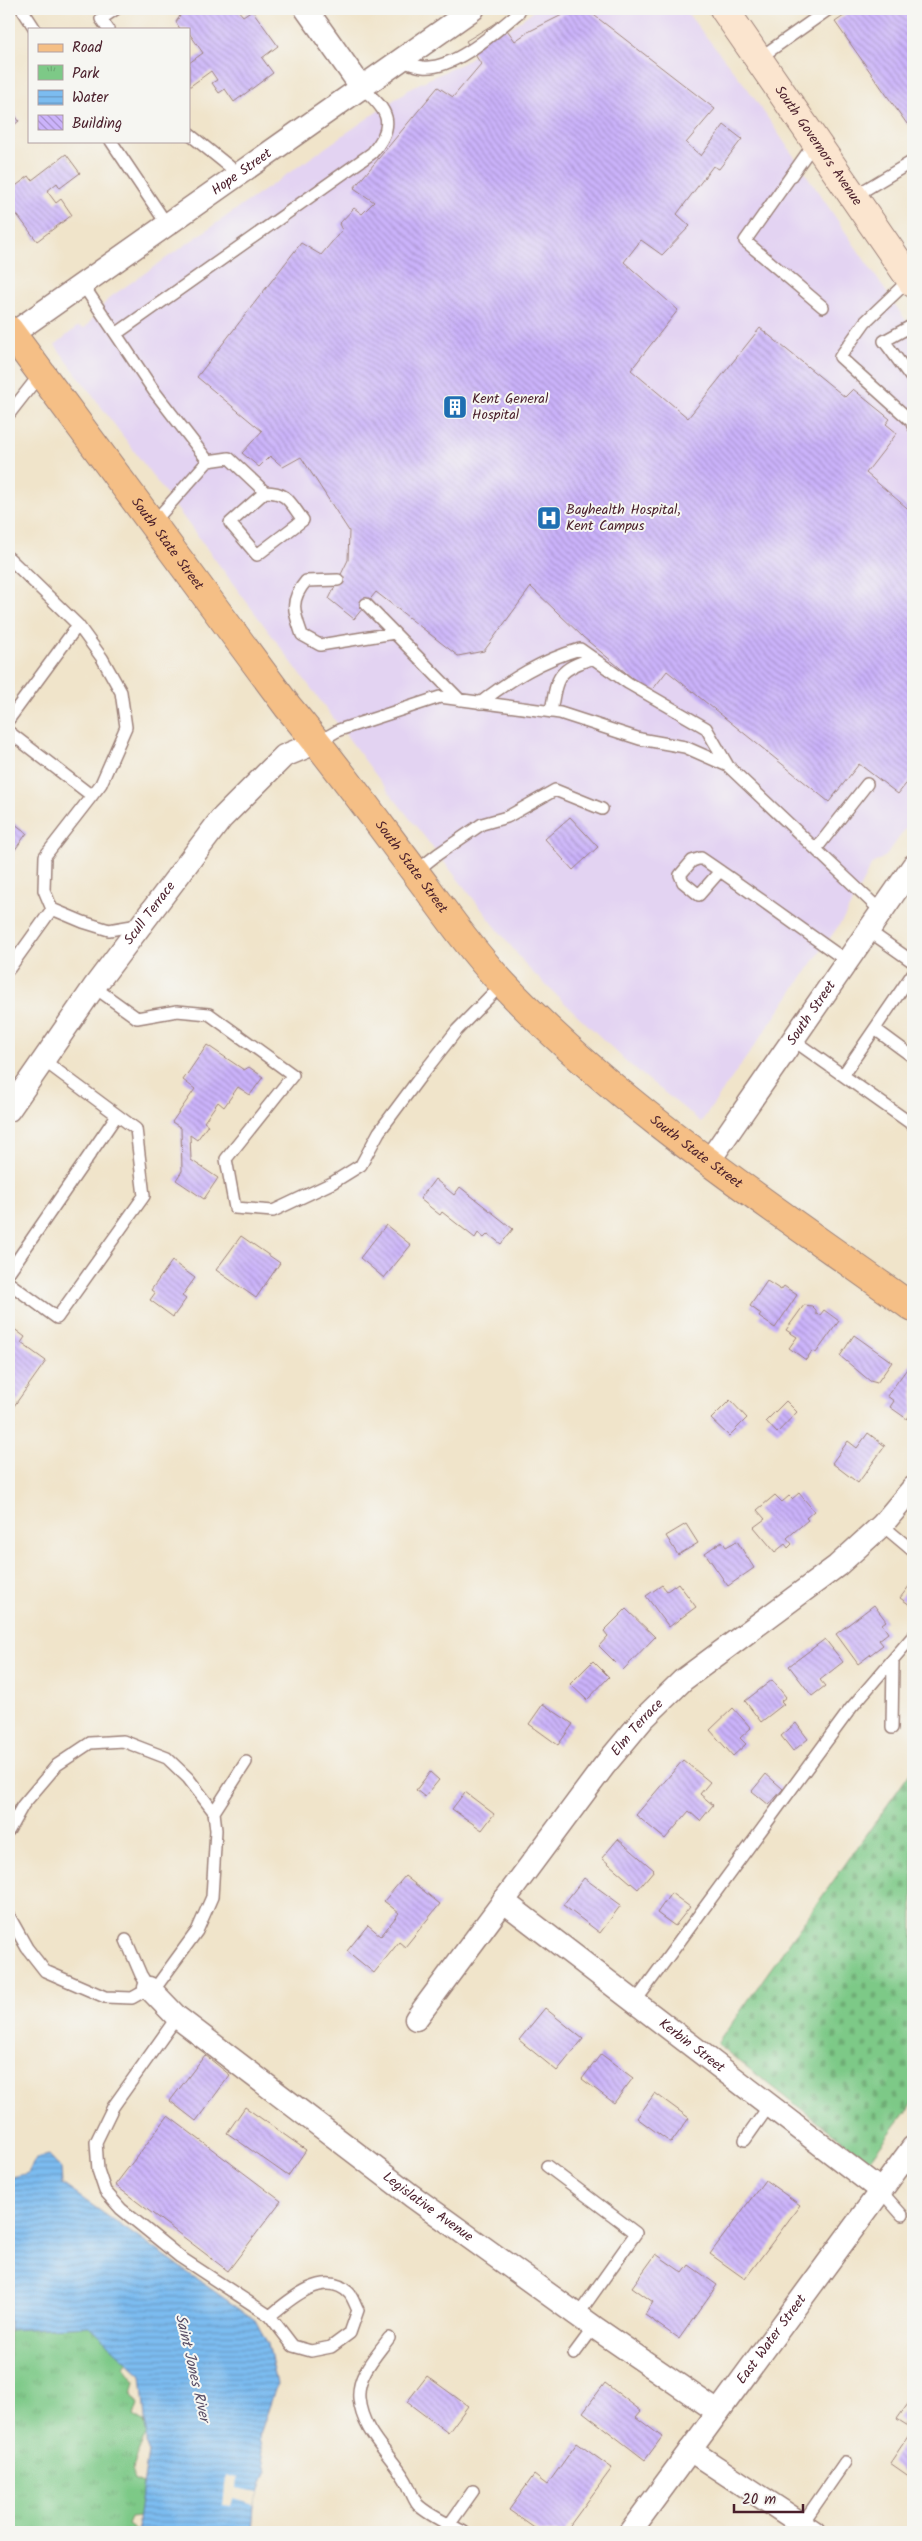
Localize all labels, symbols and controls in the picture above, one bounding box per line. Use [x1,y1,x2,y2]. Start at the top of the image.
legend [28,28,190,142]
text: Road [72,36,103,60]
text: Park [72,62,100,86]
street label: South Governors Avenue [769,81,868,211]
text: Water [72,86,109,110]
text: Building [72,112,122,136]
street label: Hope Street [207,143,277,201]
place label: Kent General Hospital [472,388,549,426]
building icon: Kent General Hospital [442,394,468,420]
street label: South State Street [125,492,210,596]
place label: Bayhealth Hospital, Kent Campus [566,499,681,537]
hospital icon: Bayhealth Hospital, Kent Campus [536,505,562,531]
street label: South State Street [369,816,454,919]
street label: Scull Terrace [118,876,182,950]
street label: South Street [781,976,842,1050]
street label: South State Street [645,1110,748,1195]
street label: Elm Terrace [605,1693,669,1761]
street label: Kerbin Street [654,2013,730,2079]
street label: Legislative Avenue [378,2166,478,2248]
street label: East Water Street [731,2289,812,2389]
water label: Saint Jones River [168,2312,217,2427]
scale bar [734,2481,803,2513]
text: 20 m [742,2488,776,2512]

